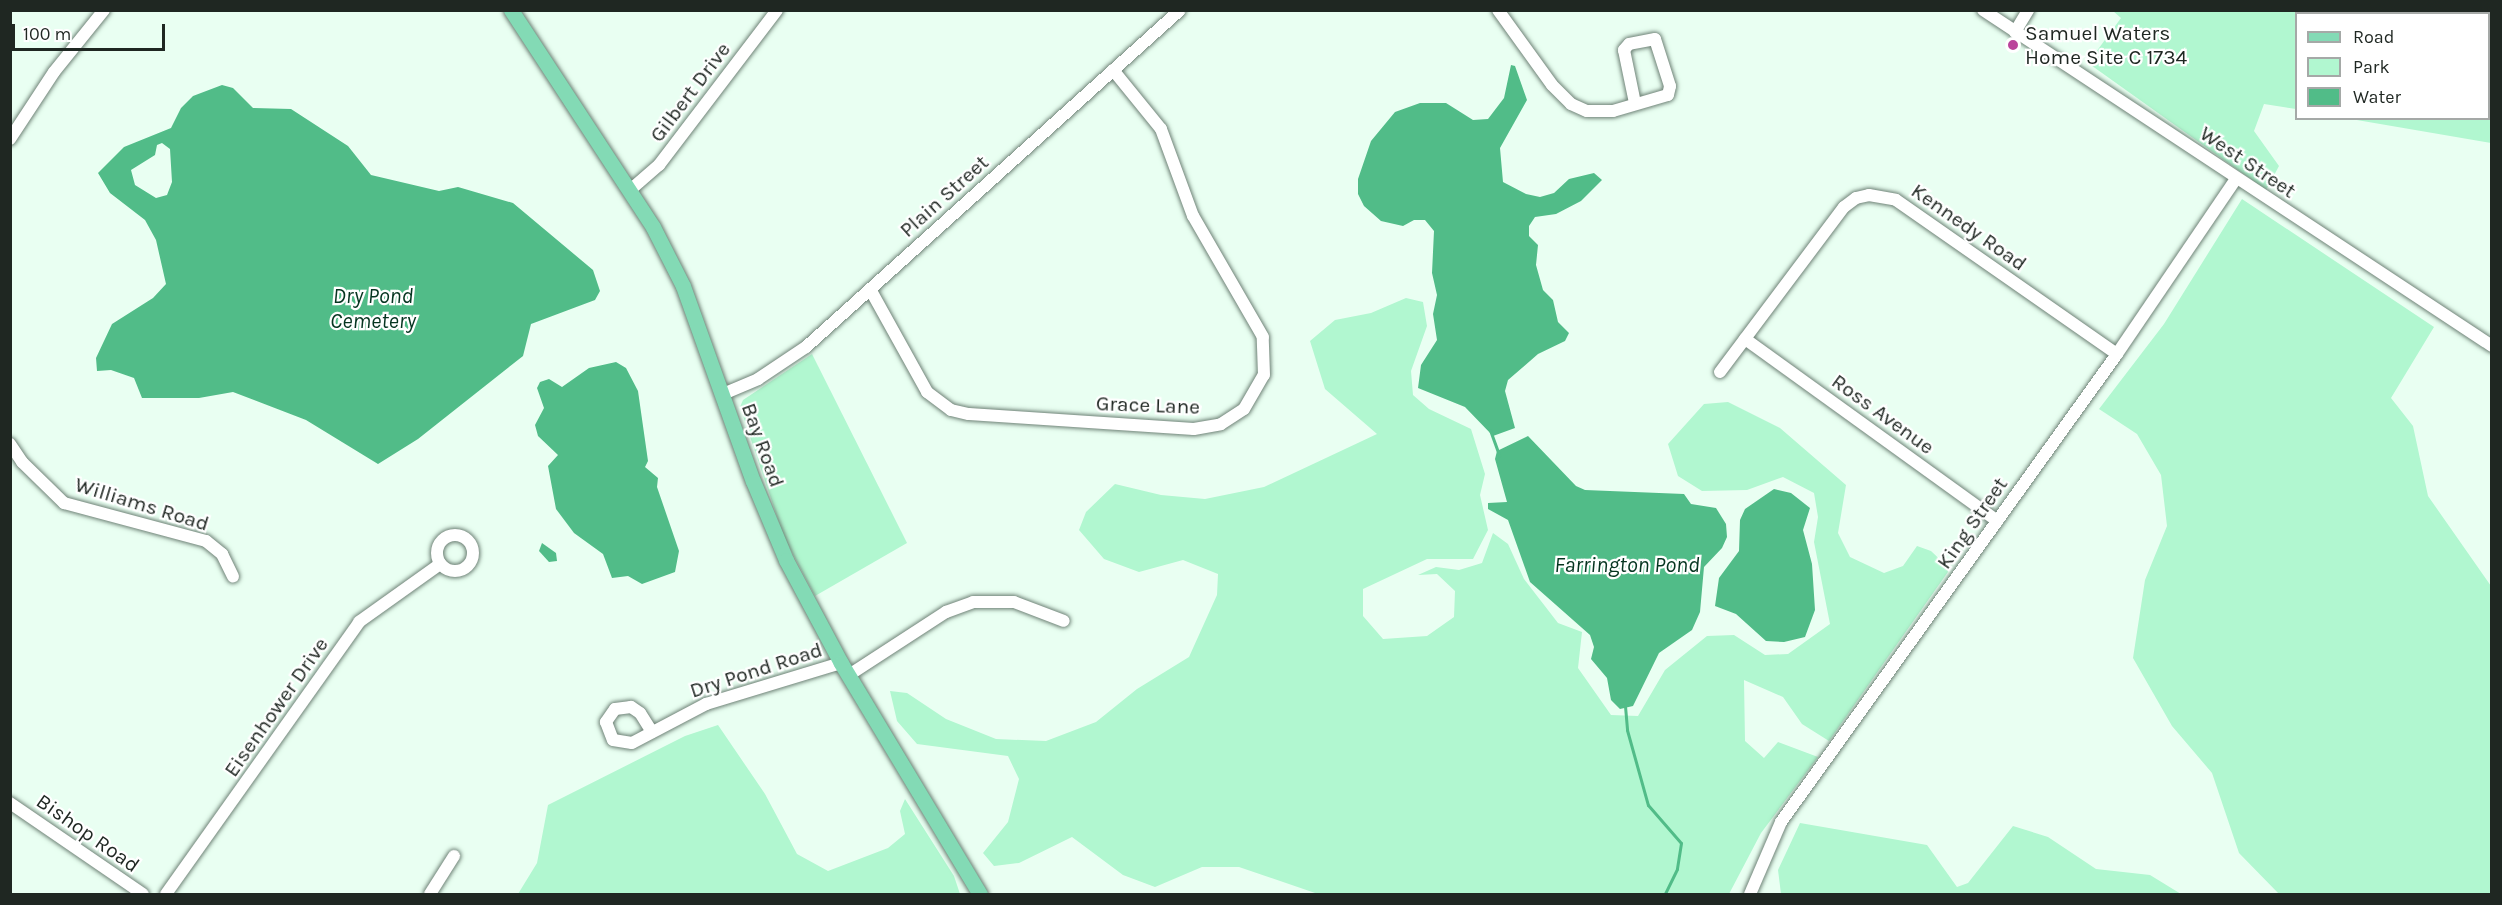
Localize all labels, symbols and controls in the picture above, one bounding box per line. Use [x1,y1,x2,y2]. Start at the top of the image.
scale bar [15,12,168,50]
legend [2295,12,2490,120]
place label: Samuel Waters Home Site C 1734 [2025,20,2187,70]
text: 100 m [23,23,71,45]
text: Road [2353,26,2394,48]
street label: Gilbert Drive [644,37,736,147]
marker: Samuel Waters Home Site C 1734 [2006,38,2020,52]
text: Park [2353,56,2390,78]
text: Water [2353,86,2401,108]
street label: West Street [2195,121,2301,203]
street label: Plain Street [894,150,994,242]
street label: Kennedy Road [1906,178,2032,276]
water label: Dry Pond Cemetery [330,283,416,334]
street label: Ross Avenue [1827,368,1939,460]
street label: Grace Lane [1096,391,1200,419]
street label: Bay Road [736,399,790,491]
street label: Williams Road [72,472,212,536]
street label: King Street [1931,472,2013,574]
water label: Farrington Pond [1554,553,1700,579]
street label: Eisenhower Drive [219,632,333,782]
street label: Dry Pond Road [687,637,825,703]
street label: Bishop Road [32,788,144,878]

